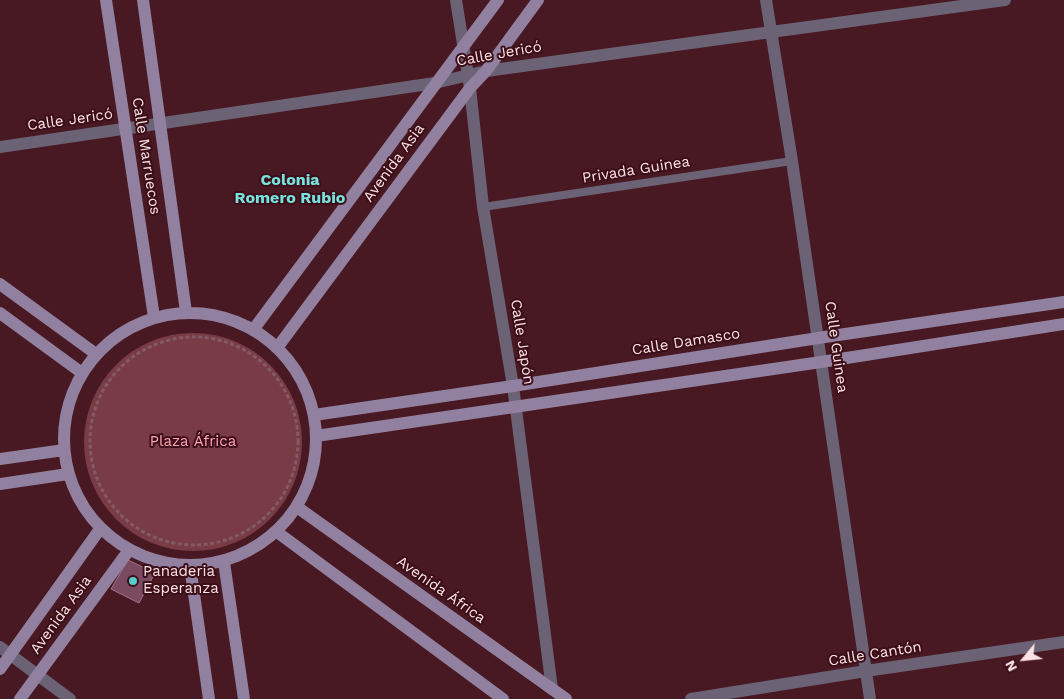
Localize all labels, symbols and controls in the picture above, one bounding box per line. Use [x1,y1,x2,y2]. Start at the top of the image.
street label: Calle Jericó [455,38,543,70]
street label: Calle Marruecos [128,96,164,216]
street label: Calle Jericó [26,105,114,135]
street label: Avenida Asia [360,120,428,206]
street label: Privada Guinea [581,153,691,187]
district label: Colonia Romero Rubio [235,170,345,208]
street label: Calle Japón [506,298,538,386]
street label: Calle Guinea [821,300,851,394]
street label: Calle Damasco [631,325,741,359]
park label: Plaza África [150,433,236,451]
street label: Avenida África [393,553,489,627]
place label: Panaderia Esperanza [143,563,219,598]
street label: Avenida Asia [27,572,95,658]
marker: Panaderia Esperanza [127,575,139,587]
north arrow [999,634,1049,684]
street label: Calle Cantón [827,638,923,670]
text: N [1001,658,1020,674]

